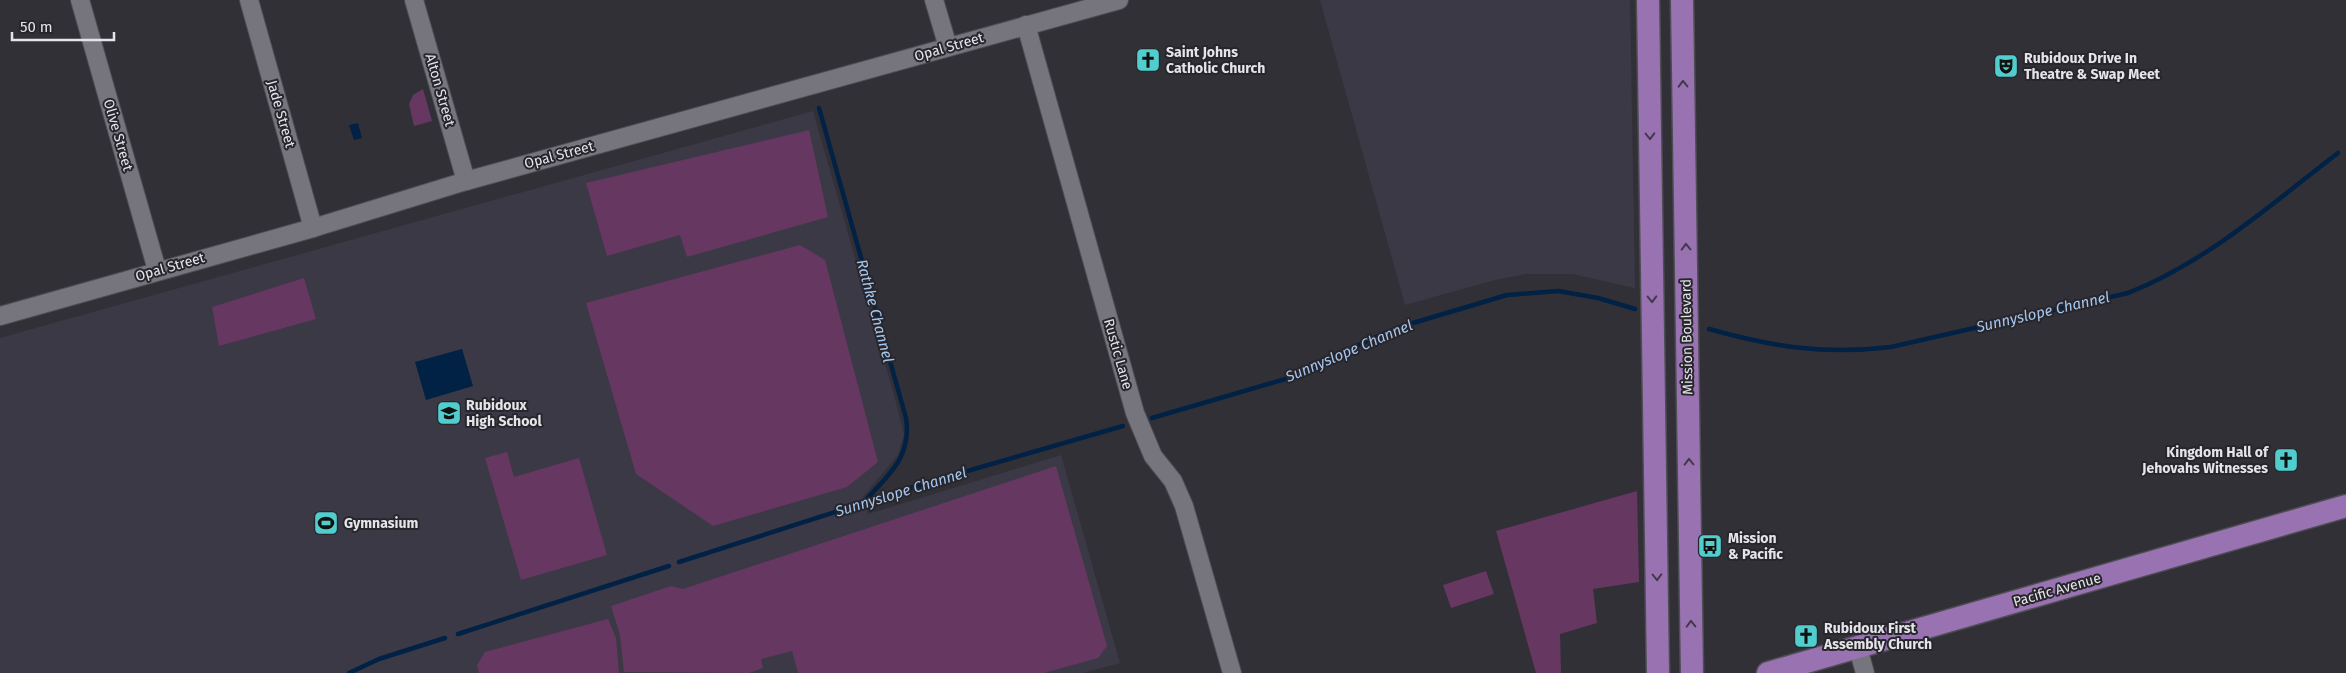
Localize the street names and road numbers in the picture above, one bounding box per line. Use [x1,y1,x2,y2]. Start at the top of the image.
street label: Opal Street [912,29,986,65]
street label: Alton Street [421,52,459,129]
street label: Jade Street [263,78,299,151]
street label: Olive Street [100,97,137,174]
street label: Opal Street [522,137,596,172]
street label: Opal Street [133,249,207,285]
street label: Mission Boulevard [1677,279,1697,395]
street label: Rustic Lane [1100,317,1136,391]
street label: Pacific Avenue [2011,569,2103,611]

